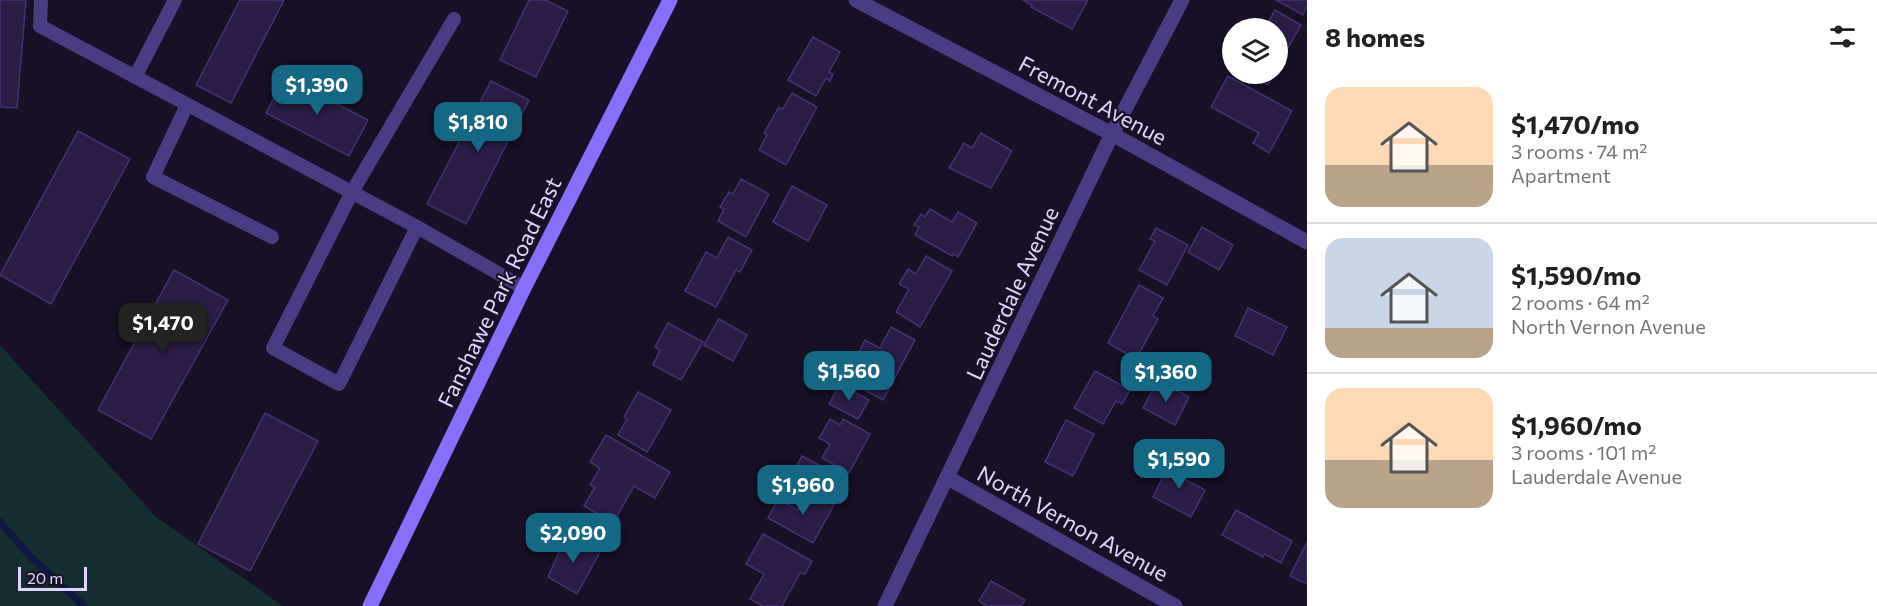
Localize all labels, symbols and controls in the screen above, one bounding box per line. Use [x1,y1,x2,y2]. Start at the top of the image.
map controls [1222,18,1288,84]
button: layers [1222,18,1288,84]
icon: filters [1826,20,1859,53]
text: 8 homes [1325,21,1425,52]
street label: Fremont Avenue [1014,50,1172,150]
pin: $1,390 [268,65,366,116]
text: $1,390 [286,72,348,96]
pin: $1,810 [429,102,527,153]
text: $1,470/mo [1511,108,1639,139]
text: $1,810 [448,109,508,133]
icon: home [1373,111,1445,183]
text: 3 rooms · 74 m² [1511,139,1647,163]
text: Apartment [1511,163,1611,187]
street label: Fanshawe Park Road East [432,173,566,411]
street label: Lauderdale Avenue [960,202,1064,384]
text: $1,590/mo [1511,259,1641,290]
icon: home [1373,262,1445,334]
text: 2 rooms · 64 m² [1511,290,1650,314]
pin: $1,470 [114,303,212,354]
text: $1,470 [132,310,194,334]
text: North Vernon Avenue [1511,314,1706,338]
pin: $1,560 [800,351,898,402]
pin: $1,360 [1117,352,1215,403]
text: $1,560 [818,358,880,382]
text: $1,360 [1135,359,1197,383]
text: $1,960/mo [1511,409,1642,440]
icon: home [1373,412,1445,484]
pin: $1,590 [1130,439,1228,490]
text: 3 rooms · 101 m² [1511,440,1656,464]
text: $1,590 [1148,446,1210,470]
street label: North Vernon Avenue [973,459,1173,587]
text: Lauderdale Avenue [1511,464,1682,488]
pin: $1,960 [754,465,852,516]
text: $1,960 [771,472,835,496]
pin: $2,090 [524,513,622,564]
text: $2,090 [540,520,606,544]
scale bar [18,564,87,592]
text: 20 m [27,568,63,587]

